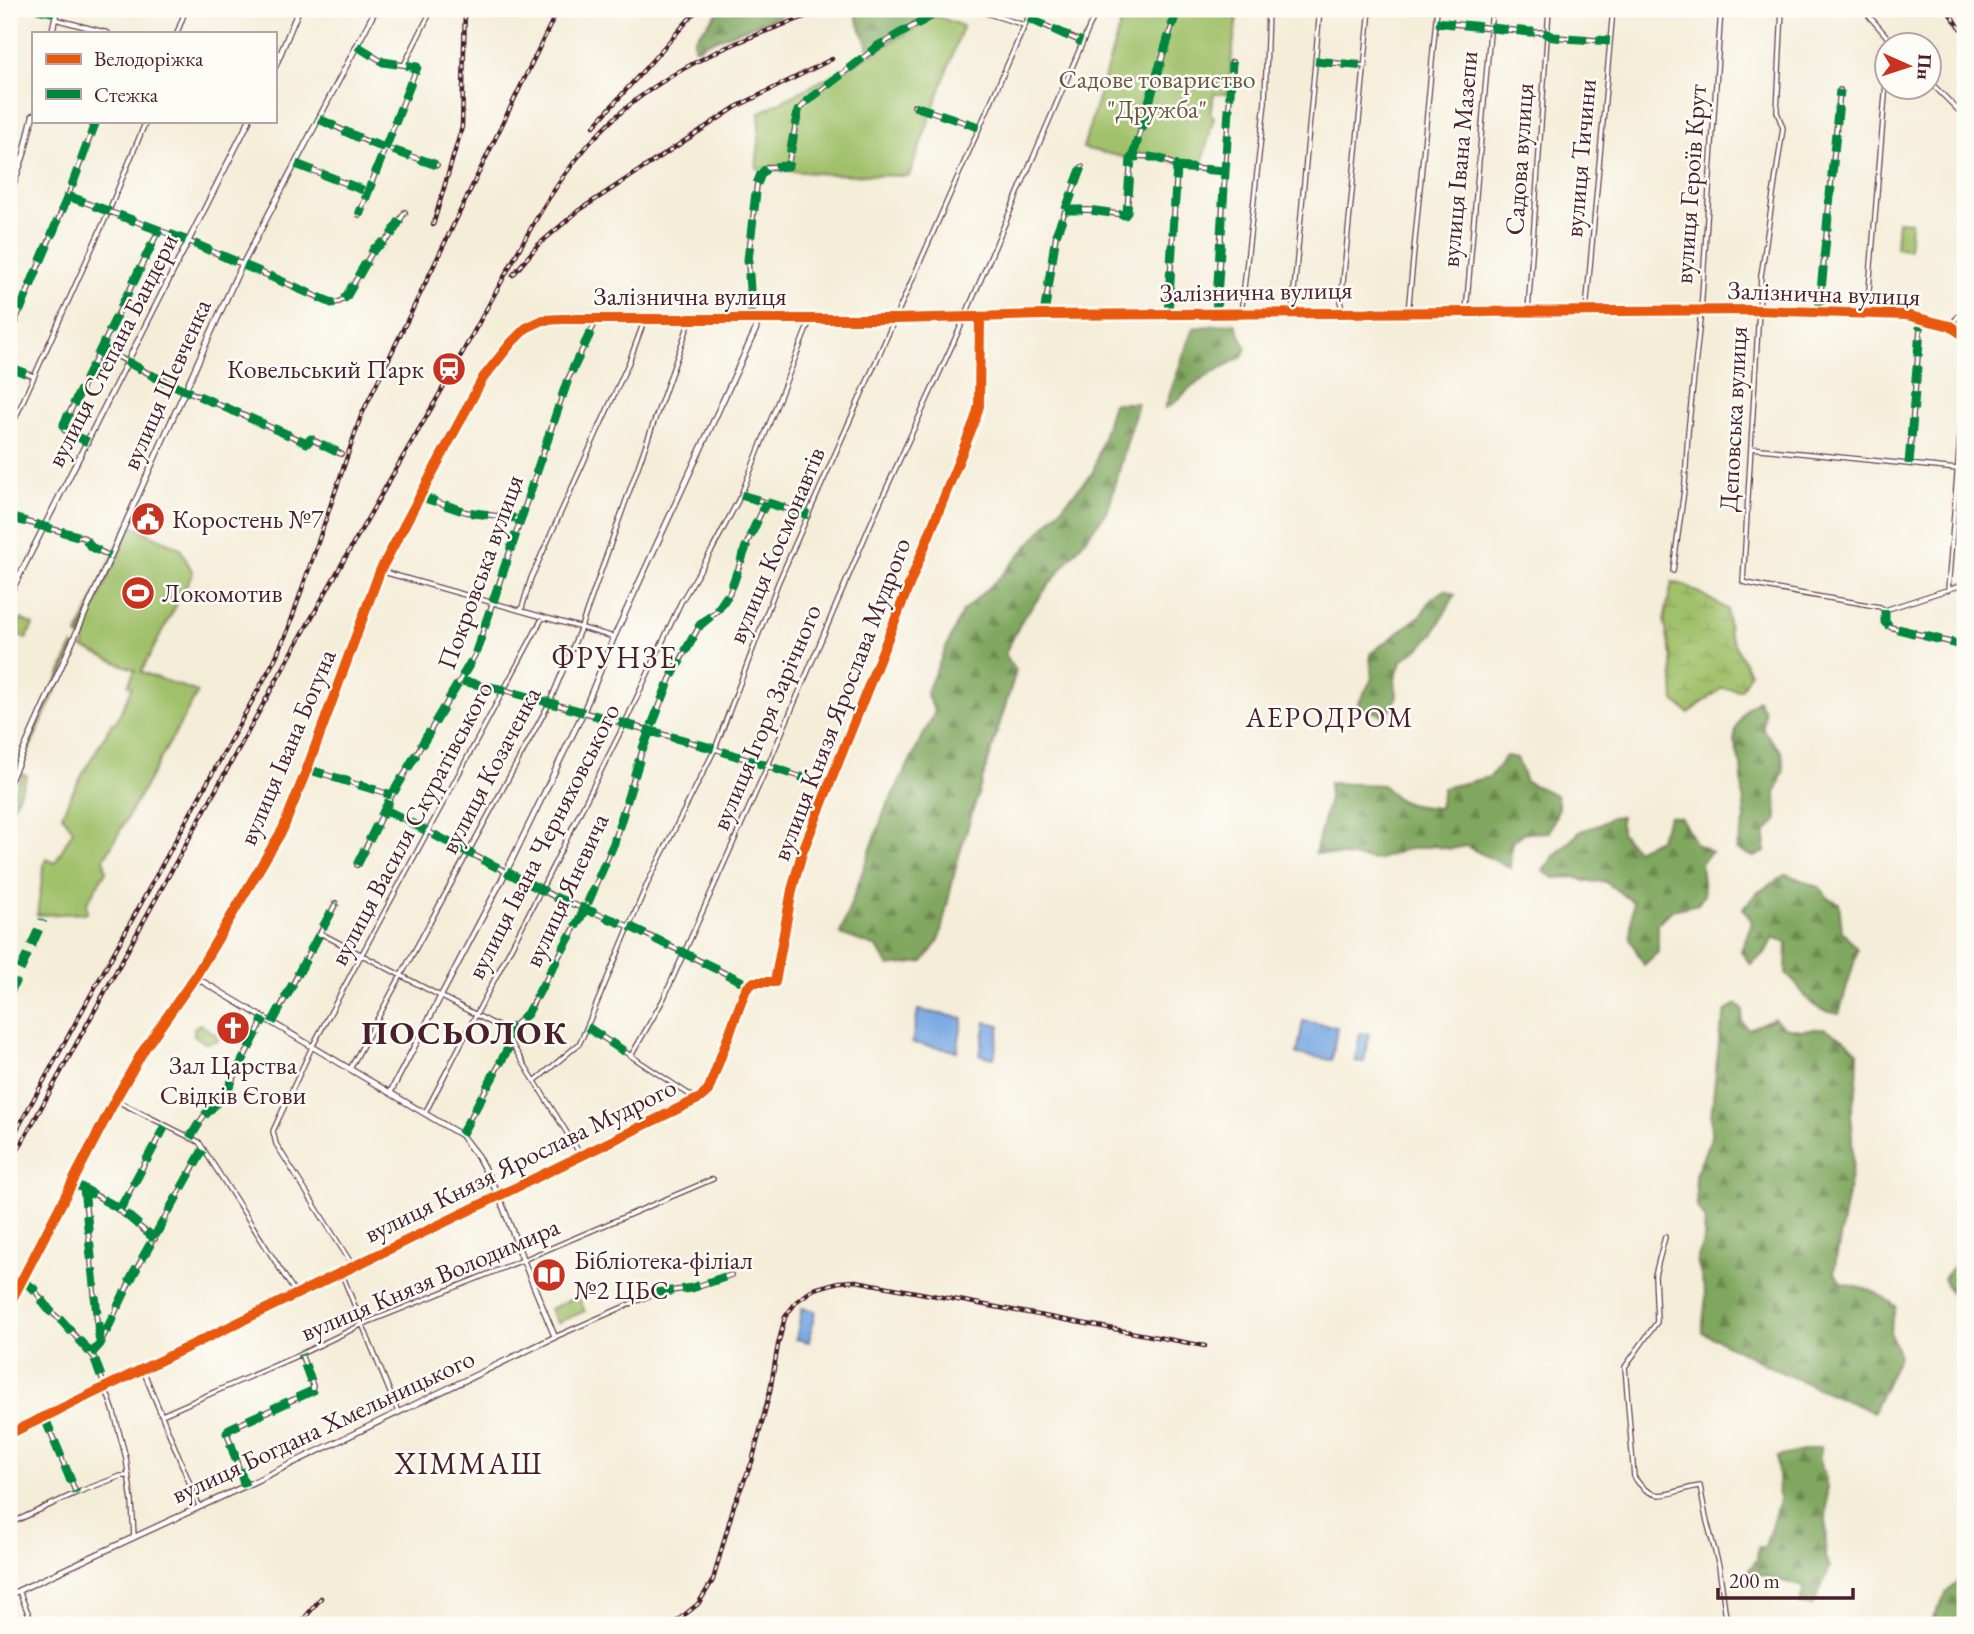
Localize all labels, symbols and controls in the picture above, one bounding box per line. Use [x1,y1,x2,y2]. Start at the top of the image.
legend [32,32,276,122]
north arrow [1872,32,1942,102]
text: Велодоріжка [94,45,204,72]
street label: вулиця Івана Мазепи [1433,49,1485,269]
text: Пн [1911,53,1938,81]
park label: Садове товариство "Дружба" [1058,62,1256,126]
street label: вулиця Тичини [1556,77,1604,239]
text: Стежка [94,81,159,108]
street label: Садова вулиця [1497,82,1541,236]
street label: вулиця Героїв Крут [1666,83,1714,285]
street label: вулиця Степана Бандери [38,227,186,473]
street label: Залізнична вулиця [1159,272,1353,310]
street label: Залізнична вулиця [1727,273,1921,313]
street label: Залізнична вулиця [593,279,787,313]
street label: вулиця Шевченка [113,293,219,475]
street label: Деповська вулиця [1711,325,1755,513]
station icon: Ковельський Парк [430,350,468,388]
place label: Ковельський Парк [227,352,425,386]
street label: вулиця Космонавтів [719,442,833,648]
street label: Покровська вулиця [429,470,531,674]
public building icon: Коростень №7 [129,500,167,538]
place label: Коростень №7 [172,502,324,536]
street label: вулиця Князя Ярослава Мудрого [764,533,918,865]
sports icon: Локомотив [119,574,157,612]
place label: Локомотив [162,576,282,610]
street label: вулиця Ігоря Зарічного [703,599,829,835]
district label: ФРУНЗЕ [551,638,679,677]
street label: вулиця Івана Богуна [230,643,344,850]
street label: вулиця Василя Скуратівського [321,675,501,971]
street label: вулиця Козаченка [432,680,549,859]
street label: вулиця Івана Черняховського [459,697,627,985]
district label: АЕРОДРОМ [1244,699,1415,735]
street label: вулиця Яневича [516,807,617,972]
church icon: Зал Царства Свідків Єгови [214,1009,252,1047]
district label: ПОСЬОЛОК [361,1011,569,1054]
place label: Зал Царства Свідків Єгови [160,1048,307,1112]
street label: вулиця Князя Ярослава Мудрого [358,1069,682,1251]
street label: вулиця Князя Володимира [295,1209,565,1349]
place label: Бібліотека-філіал №2 ЦБС [574,1243,753,1307]
library icon: Бібліотека-філіал №2 ЦБС [530,1256,568,1294]
street label: вулиця Богдана Хмельницького [166,1341,480,1511]
district label: ХІММАШ [393,1444,544,1483]
scale bar [1718,1557,1853,1601]
text: 200 m [1729,1567,1780,1594]

